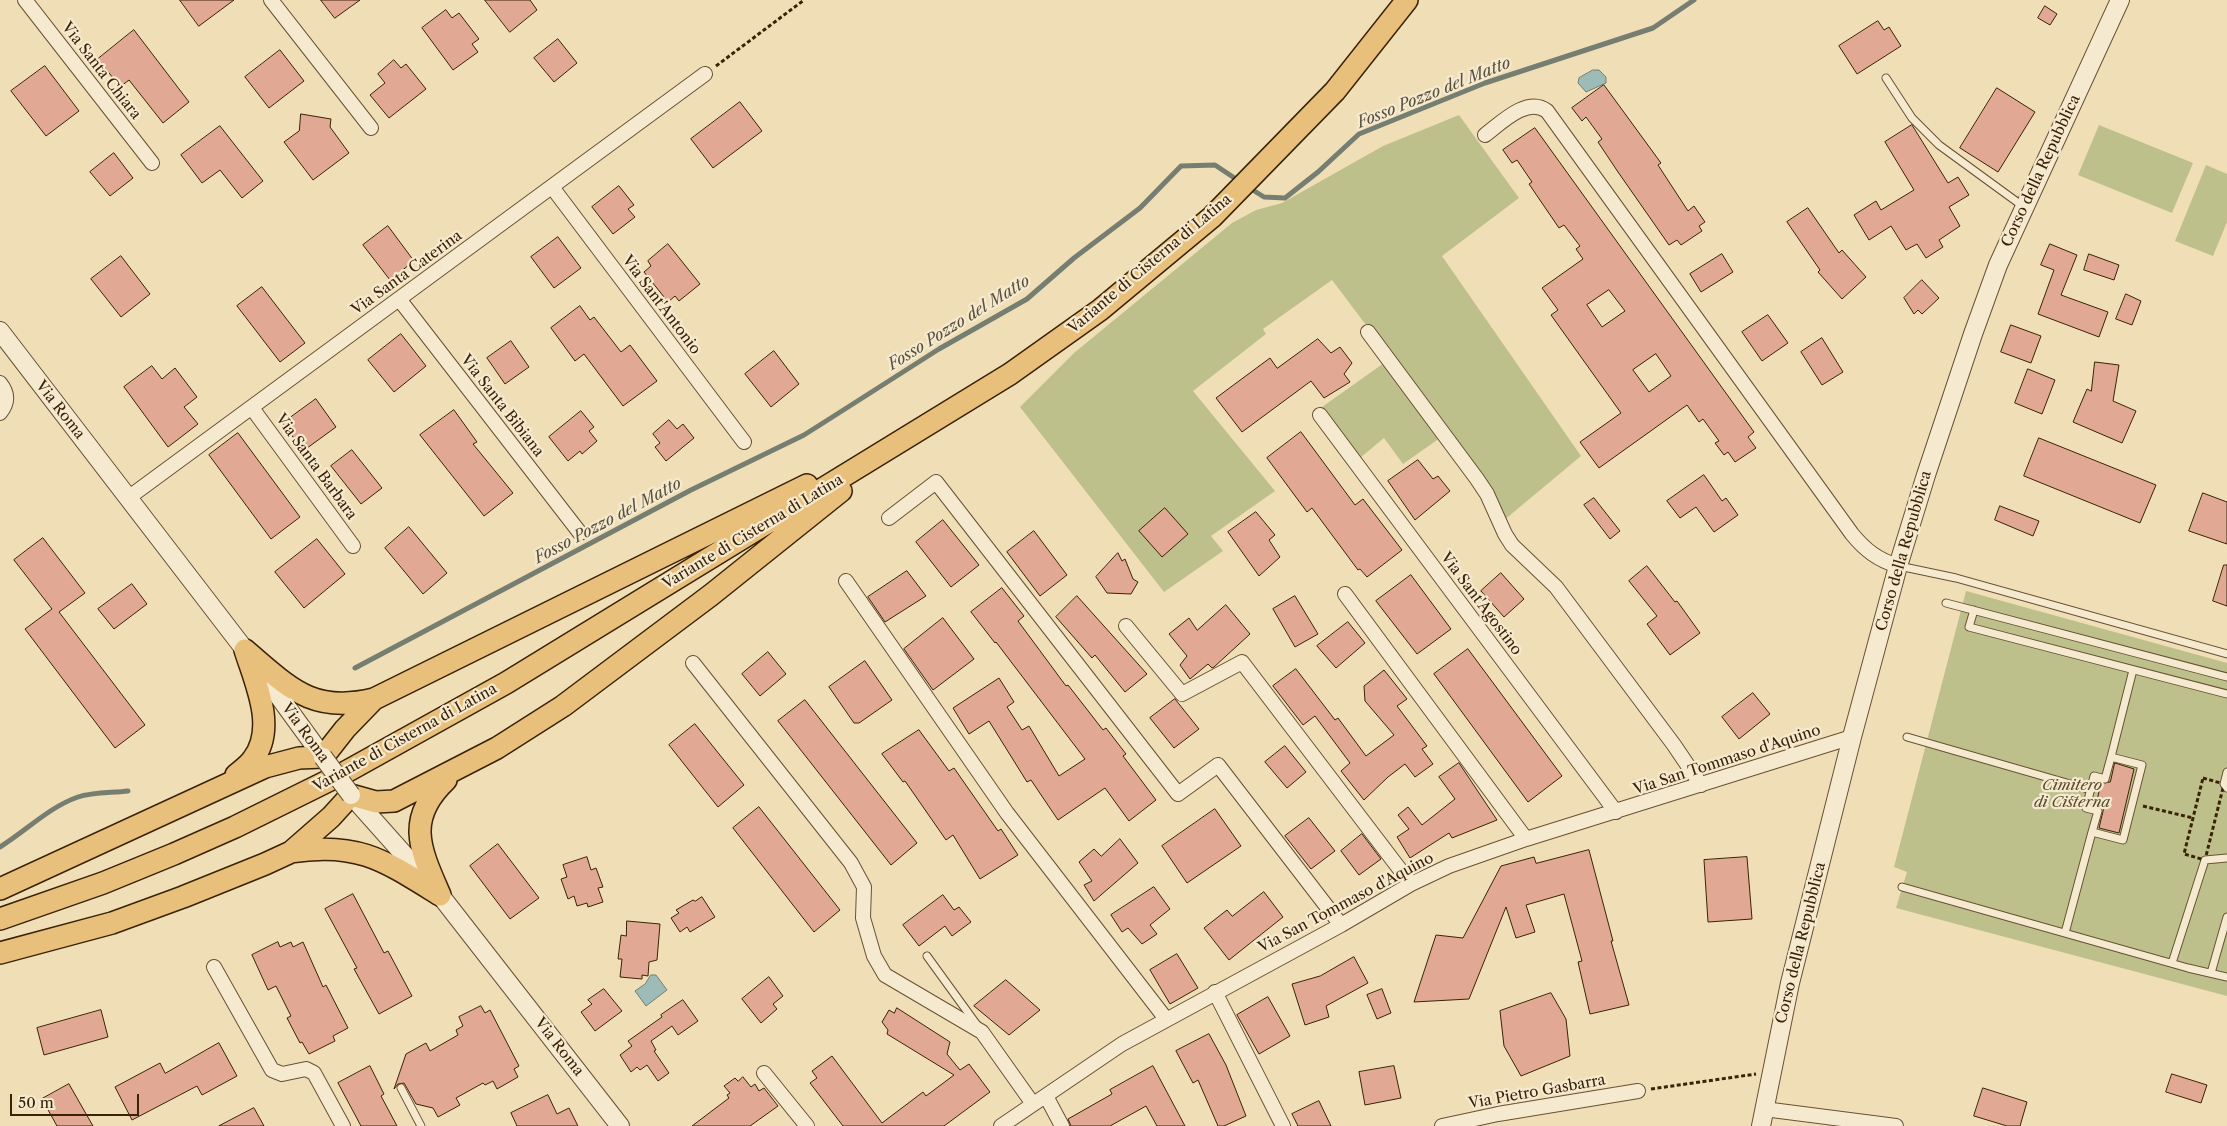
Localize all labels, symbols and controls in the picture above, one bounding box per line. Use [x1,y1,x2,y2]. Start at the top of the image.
street label: Via Santa Chiara [57,19,145,123]
water label: Fosso Pozzo del Matto [1354,53,1514,133]
street label: Corso della Repubblica [1998,92,2084,250]
street label: Variante di Cisterna di Latina [1065,190,1235,338]
street label: Via Santa Caterina [348,227,466,319]
street label: Via Sant'Antonio [618,252,704,358]
water label: Fosso Pozzo del Matto [884,271,1034,375]
street label: Via Santa Bibiana [457,351,547,461]
street label: Via Roma [32,377,88,443]
street label: Via Santa Barbara [272,411,360,523]
street label: Corso della Repubblica [1872,469,1936,633]
street label: Variante di Cisterna di Latina [659,471,847,593]
water label: Fosso Pozzo del Matto [531,474,685,568]
street label: Via Sant'Agostino [1436,549,1526,659]
street label: Variante di Cisterna di Latina [310,680,500,796]
street label: Via Roma [277,700,333,766]
street label: Via San Tommaso d'Aquino [1631,721,1823,799]
park label: Cimitero di Cisterna [2034,777,2110,812]
street label: Via San Tommaso d'Aquino [1255,849,1437,957]
street label: Corso della Repubblica [1772,860,1830,1026]
street label: Via Roma [531,1014,587,1080]
street label: Via Pietro Gasbarra [1467,1071,1607,1113]
scale bar [12,1084,141,1116]
text: 50 m [18,1093,54,1112]

